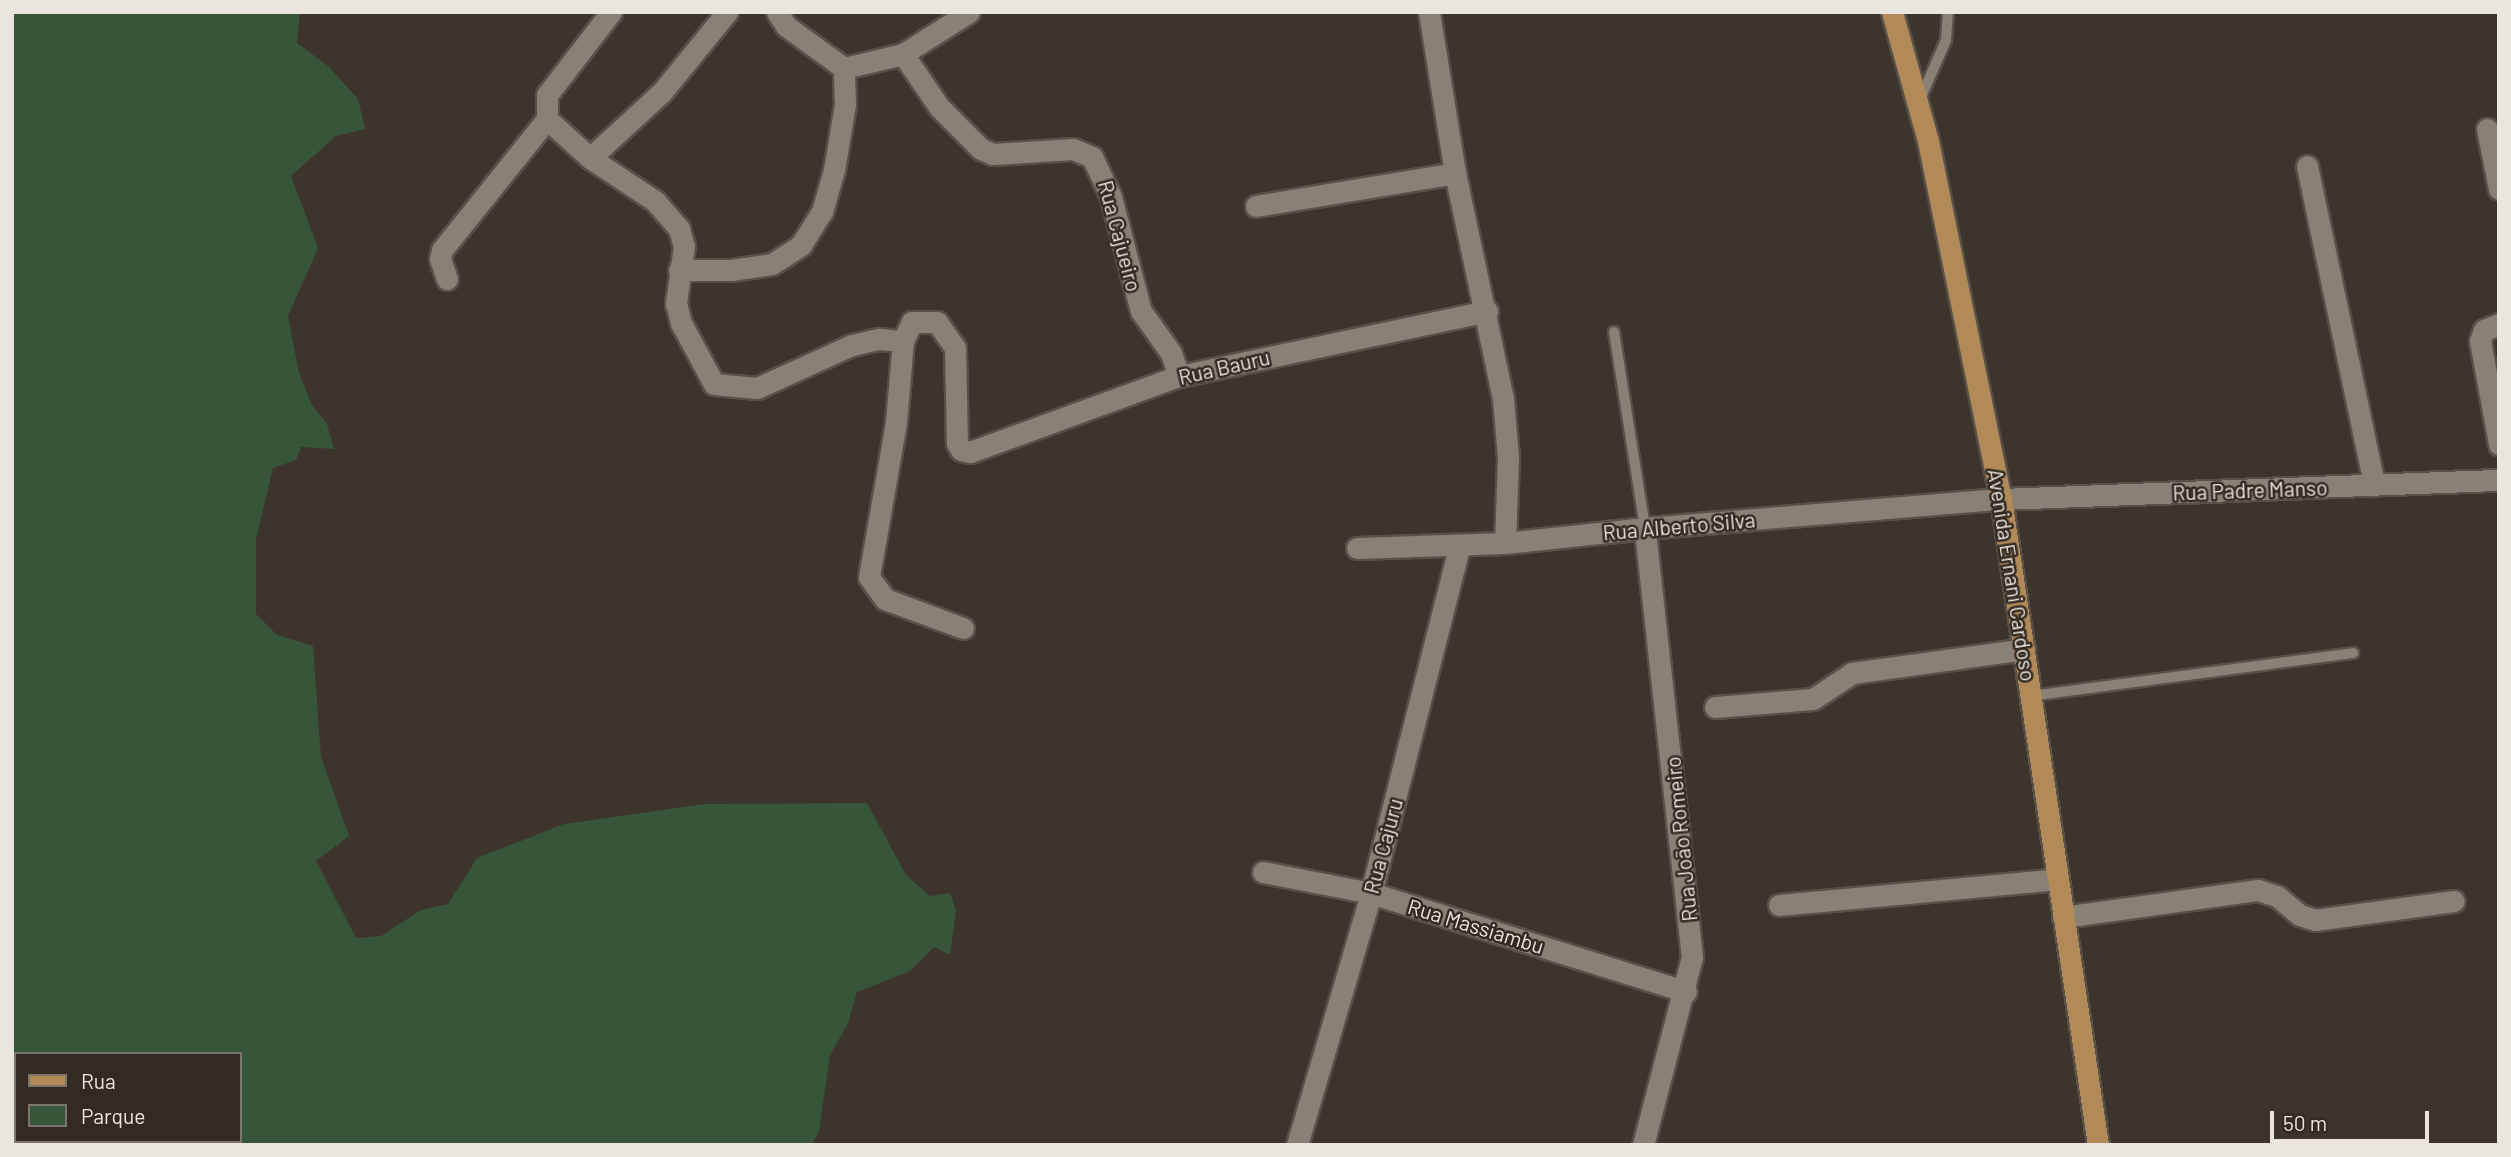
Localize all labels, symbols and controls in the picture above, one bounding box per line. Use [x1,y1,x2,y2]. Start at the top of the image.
street label: Rua Cajueiro [1093,178,1147,294]
street label: Rua Bauru [1176,344,1272,390]
street label: Avenida Ernani Cardoso [1983,467,2041,683]
street label: Rua Padre Manso [2172,475,2328,505]
street label: Rua Alberto Silva [1602,507,1756,545]
street label: Rua João Romeiro [1660,755,1702,923]
street label: Rua Cajuru [1358,796,1408,896]
street label: Rua Massiambu [1405,893,1547,959]
legend [14,1052,242,1143]
text: Rua [81,1068,116,1093]
scale bar [2273,1098,2432,1142]
text: Parque [81,1103,146,1128]
text: 50 m [2283,1110,2327,1135]

